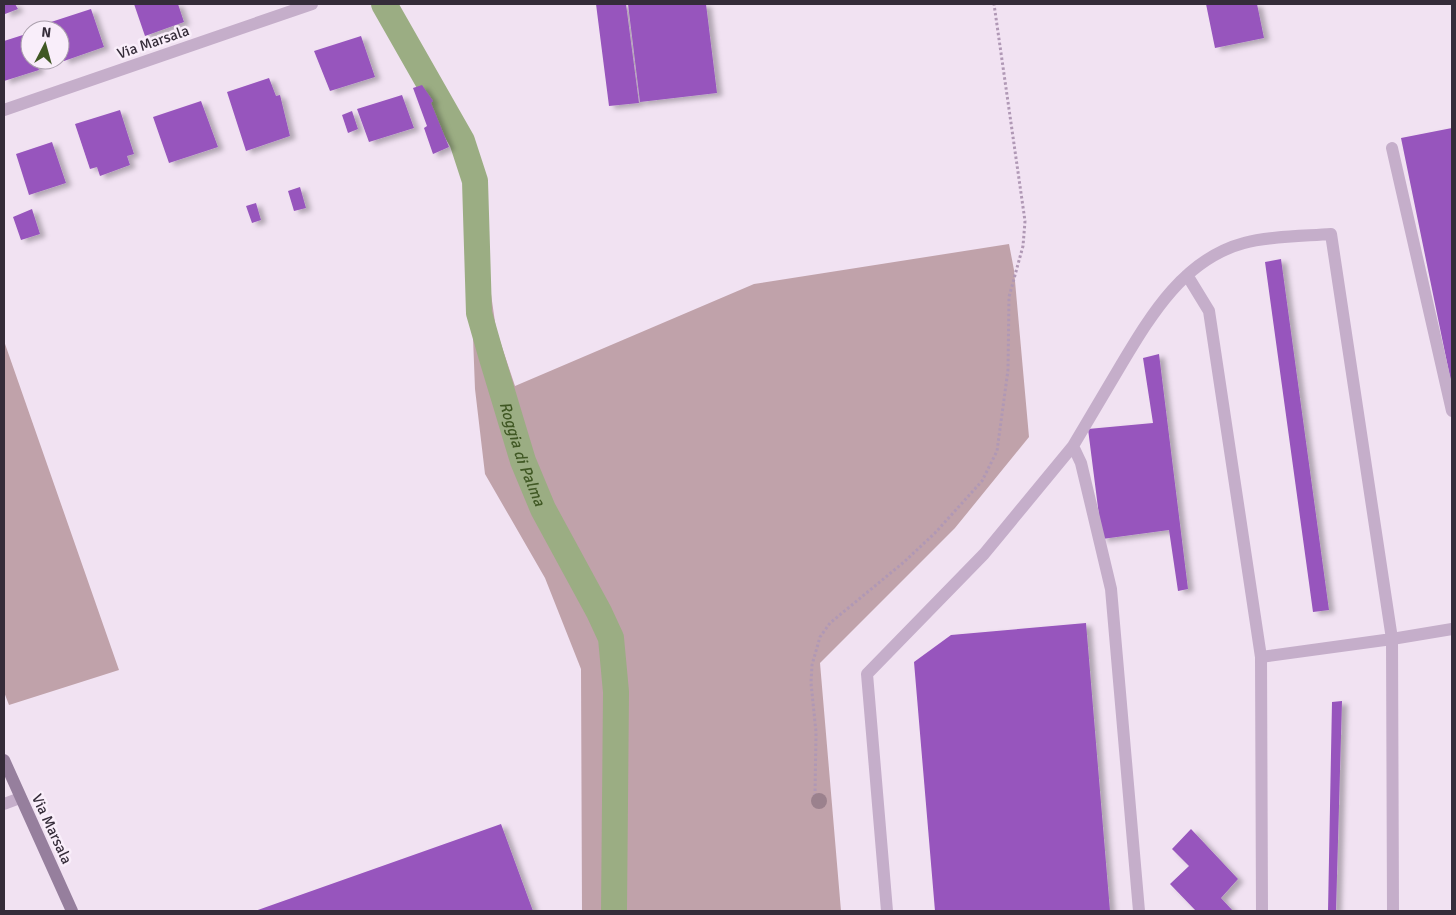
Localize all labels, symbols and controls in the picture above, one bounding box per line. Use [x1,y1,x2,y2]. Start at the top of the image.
north arrow [20,20,70,70]
street label: Via Marsala [115,21,191,63]
text: N [41,24,52,42]
water label: Roggia di Palma [495,399,550,510]
street label: Via Marsala [28,791,76,867]

